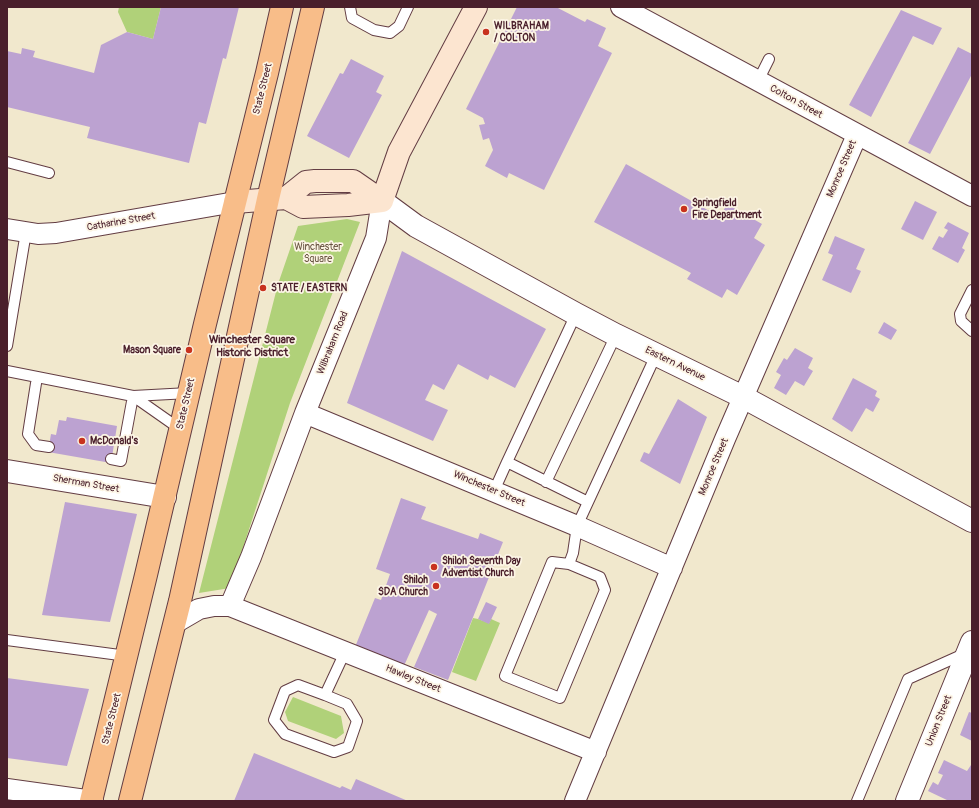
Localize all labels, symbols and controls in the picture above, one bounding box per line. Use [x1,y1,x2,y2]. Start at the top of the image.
place label: WILBRAHAM / COLTON [494,20,549,44]
marker: WILBRAHAM / COLTON [481,27,491,37]
street label: State Street [251,62,275,116]
street label: Colton Street [768,83,824,121]
street label: Monroe Street [825,139,859,199]
place label: Springfield Fire Department [692,197,762,220]
marker: Springfield Fire Department [679,204,689,214]
street label: Catharine Street [86,210,156,234]
park label: Winchester Square [294,241,342,264]
place label: STATE / EASTERN [271,282,347,294]
marker: STATE / EASTERN [258,283,268,293]
street label: Wilbraham Road [315,310,351,376]
district label: Winchester Square Historic District [209,333,295,359]
place label: Mason Square [123,344,181,356]
street label: Eastern Avenue [643,344,707,384]
marker: Mason Square [184,345,194,355]
street label: State Street [174,377,198,431]
place label: McDonald's [90,435,138,447]
marker: McDonald's [77,436,87,446]
street label: Monroe Street [697,437,731,497]
street label: Winchester Street [451,468,527,510]
street label: Sherman Street [52,472,120,496]
place label: Shiloh Seventh Day Adventist Church [442,555,521,578]
marker: Shiloh Seventh Day Adventist Church [429,562,439,572]
place label: Shiloh SDA Church [378,574,428,598]
marker: Shiloh SDA Church [431,581,441,591]
street label: Hawley Street [384,662,442,696]
street label: State Street [100,692,124,746]
street label: Union Street [923,694,955,748]

